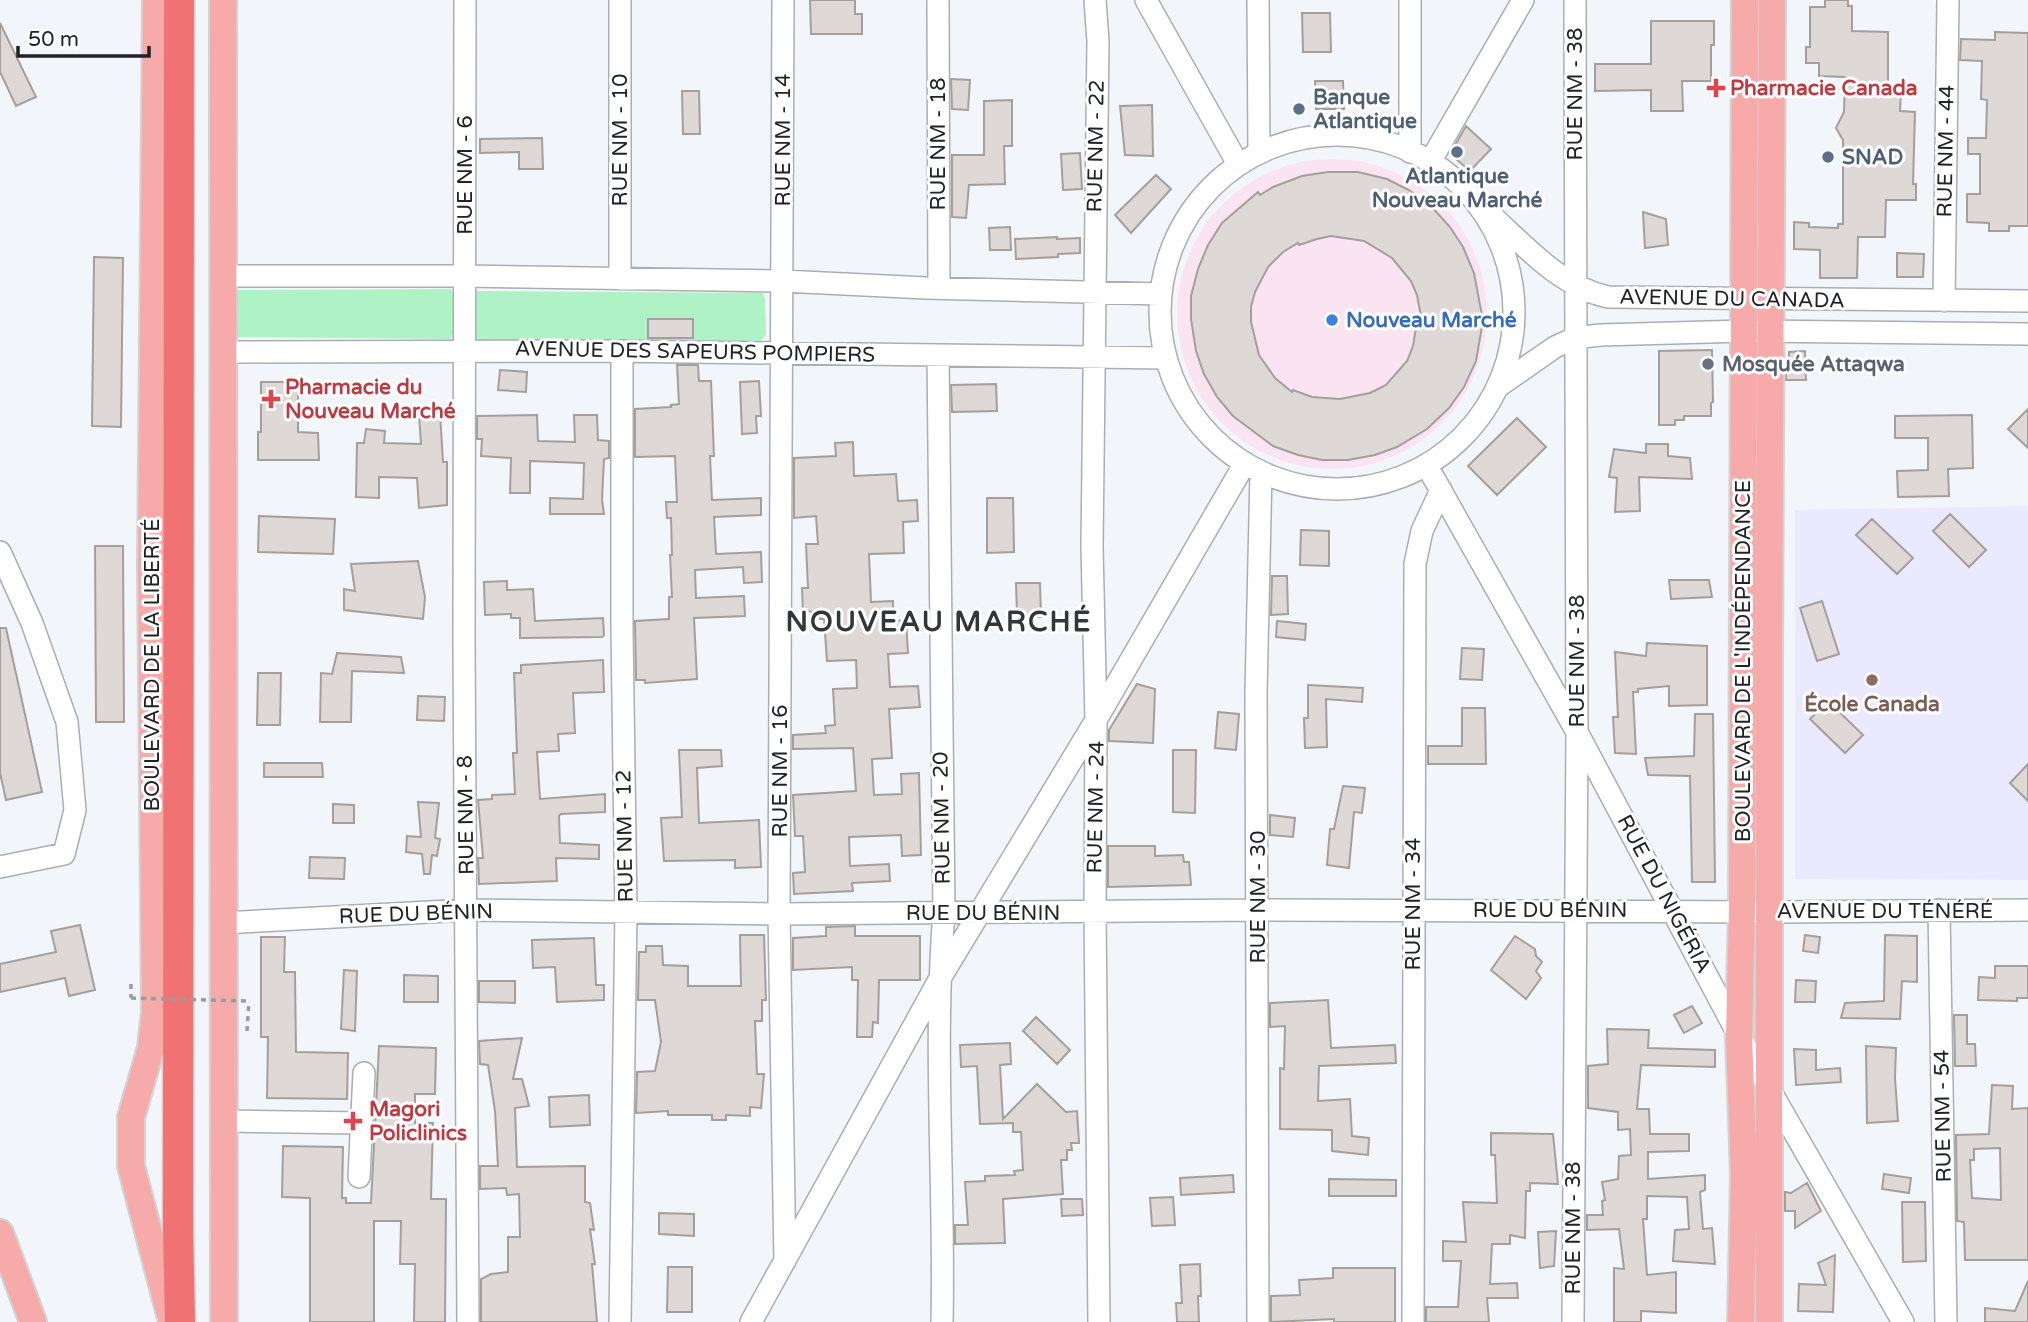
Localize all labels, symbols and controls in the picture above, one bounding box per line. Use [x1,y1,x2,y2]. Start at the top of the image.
scale bar [18,14,149,58]
text: 50 m [28,27,79,52]
street label: RUE NM - 38 [1563,28,1588,160]
street label: RUE NM - 10 [608,74,633,206]
street label: RUE NM - 14 [771,74,796,206]
place label: Pharmacie Canada [1730,76,1918,101]
street label: RUE NM - 18 [926,78,951,210]
street label: RUE NM - 22 [1082,79,1110,213]
marker: Pharmacie Canada [1708,80,1724,96]
street label: RUE NM - 44 [1932,84,1960,218]
place label: Banque Atlantique [1313,85,1417,134]
marker: Banque Atlantique [1291,101,1307,117]
street label: RUE NM - 6 [453,115,478,235]
marker: Atlantique Nouveau Marché [1449,144,1465,160]
place label: SNAD [1842,145,1903,170]
marker: SNAD [1820,149,1836,165]
place label: Atlantique Nouveau Marché [1372,164,1542,213]
street label: AVENUE DU CANADA [1619,285,1845,313]
place label: Nouveau Marché [1346,308,1517,333]
marker: Nouveau Marché [1324,312,1340,328]
street label: AVENUE DES SAPEURS POMPIERS [515,336,875,368]
place label: Mosquée Attaqwa [1722,352,1905,377]
marker: Mosquée Attaqwa [1700,356,1716,372]
place label: Pharmacie du Nouveau Marché [285,375,456,424]
marker: Pharmacie du Nouveau Marché [263,391,279,407]
street label: BOULEVARD DE L'INDÉPENDANCE [1731,480,1756,842]
street label: BOULEVARD DE LA LIBERTÉ [140,518,165,812]
street label: RUE NM - 38 [1565,595,1590,727]
district label: NOUVEAU MARCHÉ [786,604,1092,639]
marker: École Canada [1864,672,1880,688]
place label: École Canada [1804,691,1940,717]
street label: RUE NM - 16 [768,705,793,837]
street label: RUE NM - 24 [1082,740,1110,874]
street label: RUE NM - 20 [928,751,956,885]
street label: RUE NM - 8 [452,755,480,875]
street label: RUE NM - 12 [611,769,639,903]
street label: RUE DU NIGÉRIA [1612,811,1716,977]
street label: RUE NM - 30 [1246,831,1271,963]
street label: RUE NM - 34 [1401,838,1426,970]
street label: RUE DU BÉNIN [1473,898,1627,923]
street label: RUE DU BÉNIN [338,899,494,929]
street label: AVENUE DU TÉNÉRÉ [1777,899,1993,924]
street label: RUE DU BÉNIN [906,901,1060,926]
street label: RUE NM - 54 [1929,1049,1957,1183]
place label: Magori Policlinics [369,1097,467,1146]
marker: Magori Policlinics [343,1111,363,1131]
street label: RUE NM - 38 [1561,1162,1586,1294]

